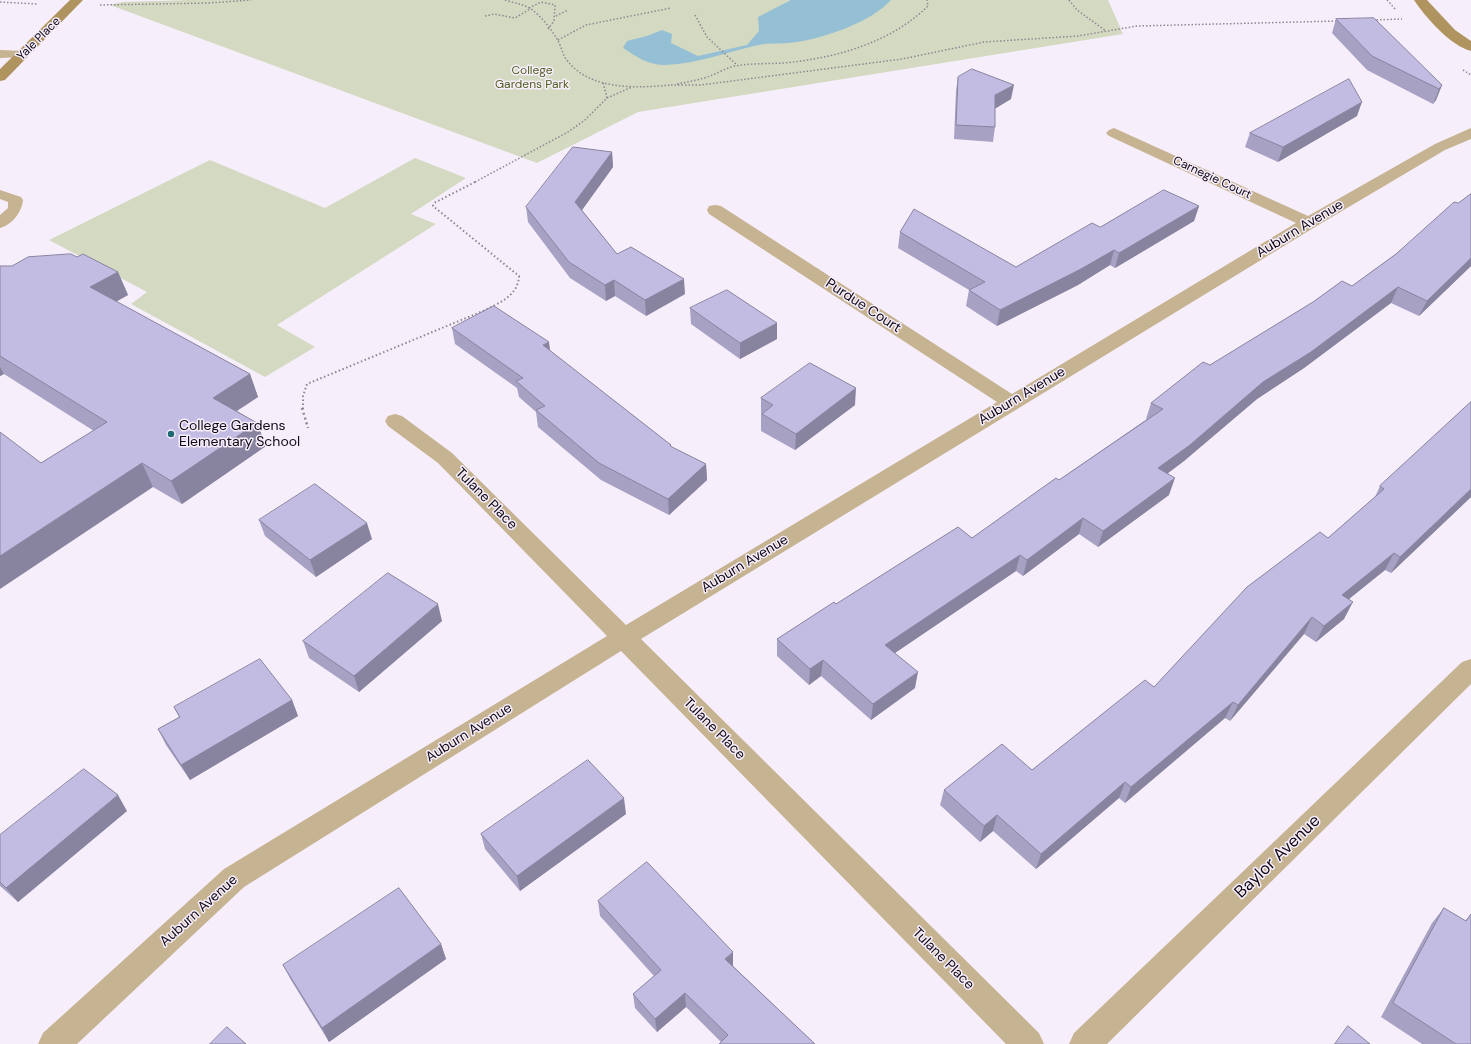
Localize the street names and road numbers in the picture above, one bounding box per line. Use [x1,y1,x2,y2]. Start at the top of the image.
street label: Yale Place [14,14,64,64]
street label: Carnegie Court [1171,154,1253,202]
street label: Auburn Avenue [1253,196,1347,262]
street label: Purdue Court [822,275,904,337]
street label: Auburn Avenue [975,363,1069,429]
street label: Tulane Place [452,465,520,533]
street label: Auburn Avenue [698,531,792,597]
street label: Tulane Place [680,695,748,763]
street label: Auburn Avenue [423,700,515,766]
street label: Baylor Avenue [1231,811,1325,903]
street label: Auburn Avenue [157,872,241,950]
street label: Tulane Place [909,925,977,993]

